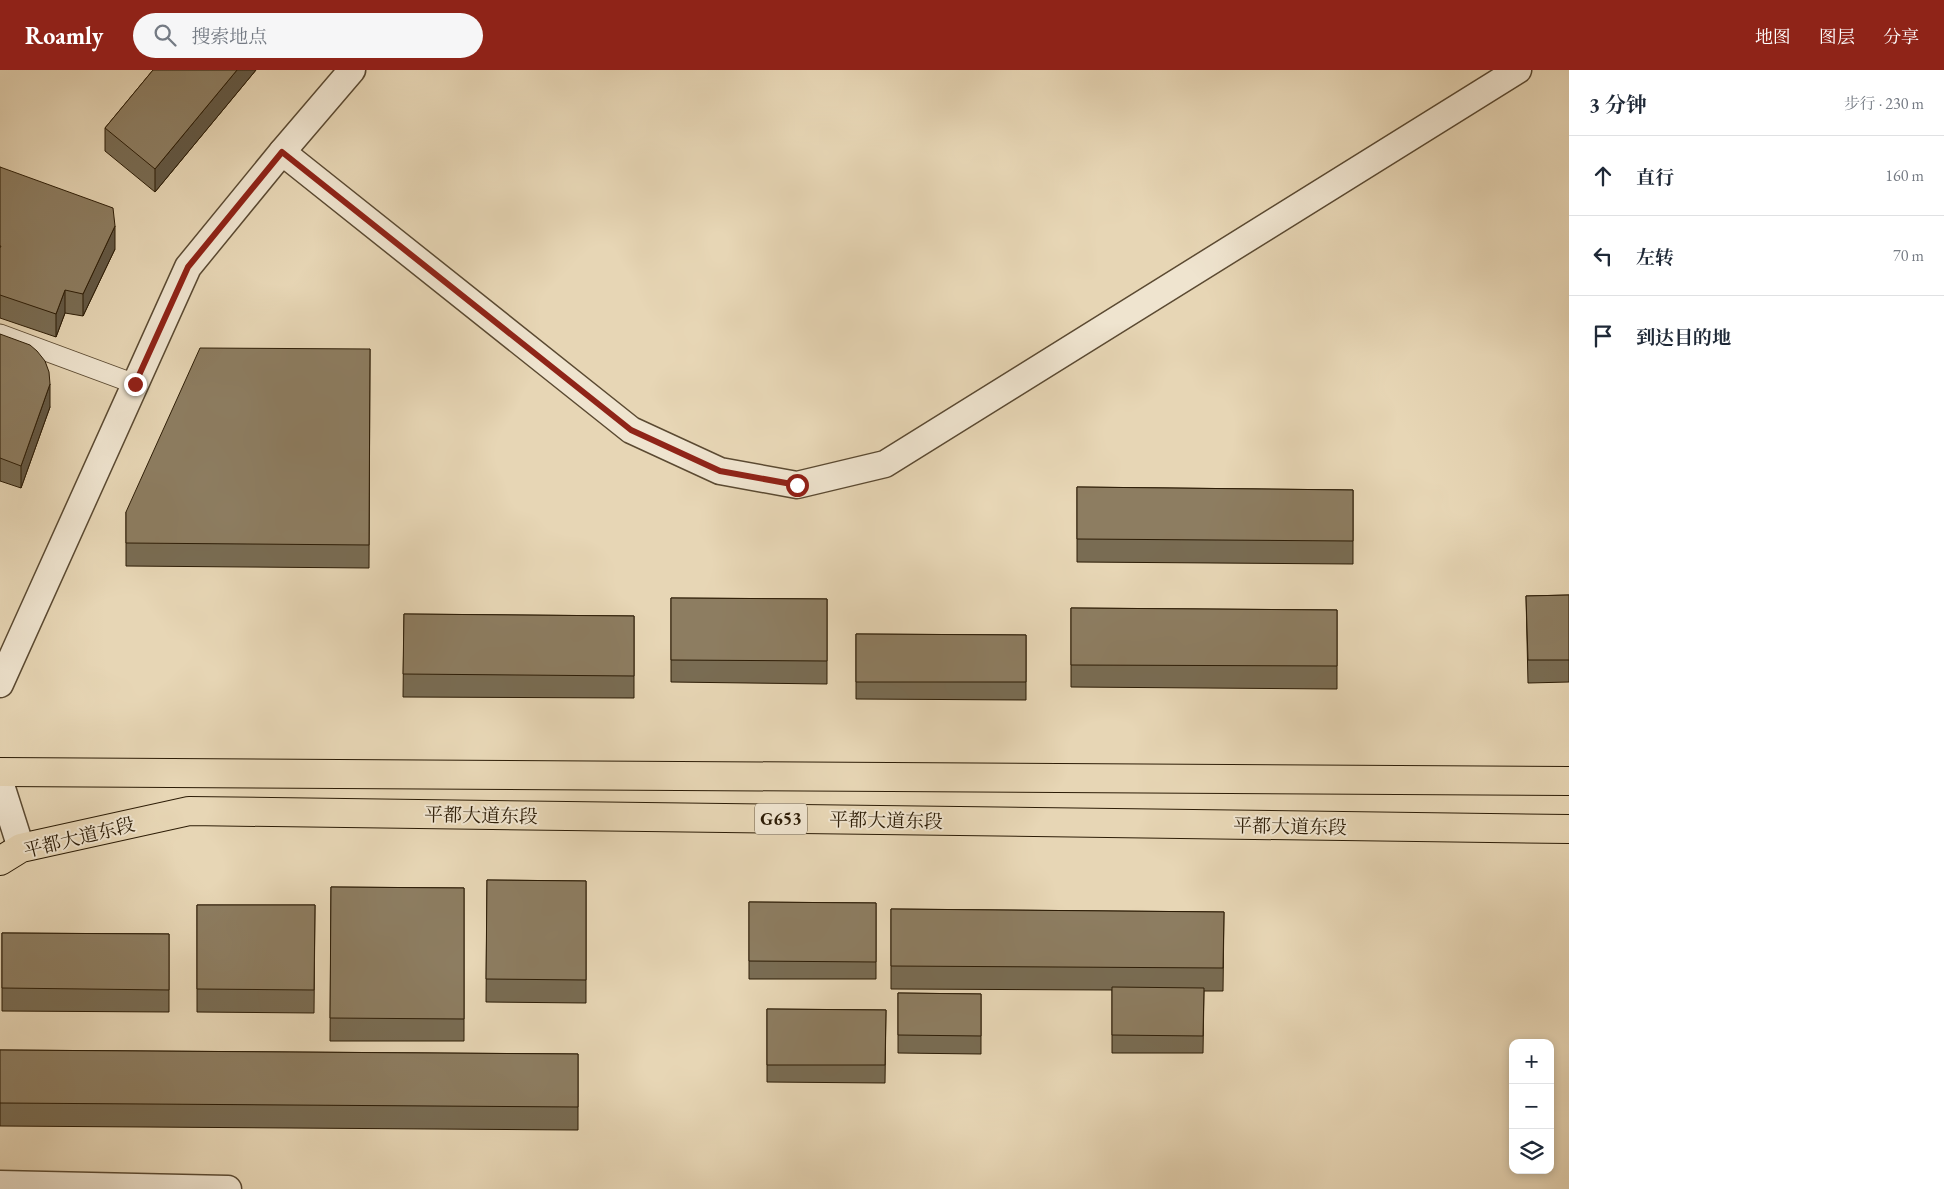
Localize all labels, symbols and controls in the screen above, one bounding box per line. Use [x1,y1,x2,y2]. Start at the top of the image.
search box [133,13,483,58]
text: Roamly [25,20,103,51]
icon: search [151,21,179,49]
text: 搜索地点 [191,24,267,49]
text: 地图 [1755,25,1791,48]
text: 图层 [1819,25,1855,48]
text: 分享 [1883,25,1919,48]
text: 3 分钟 [1589,91,1647,118]
text: 步行 · 230 m [1844,93,1924,114]
icon: ahead [1589,162,1617,190]
text: 直行 [1636,165,1674,190]
text: 160 m [1885,165,1924,186]
icon: left [1589,242,1617,270]
text: 左转 [1636,245,1674,270]
text: 70 m [1893,245,1924,266]
icon: arrive [1589,322,1617,350]
text: 到达目的地 [1636,325,1731,350]
route end [124,373,147,396]
route start [786,474,809,497]
street label: 平都大道东段 [424,802,538,829]
road number: G653 [755,804,807,834]
street label: 平都大道东段 [829,807,943,834]
street label: 平都大道东段 [21,812,137,863]
street label: 平都大道东段 [1233,813,1347,840]
map controls [1509,1039,1554,1174]
button: + [1509,1039,1554,1084]
button: − [1509,1084,1554,1129]
button: layers [1509,1129,1554,1174]

